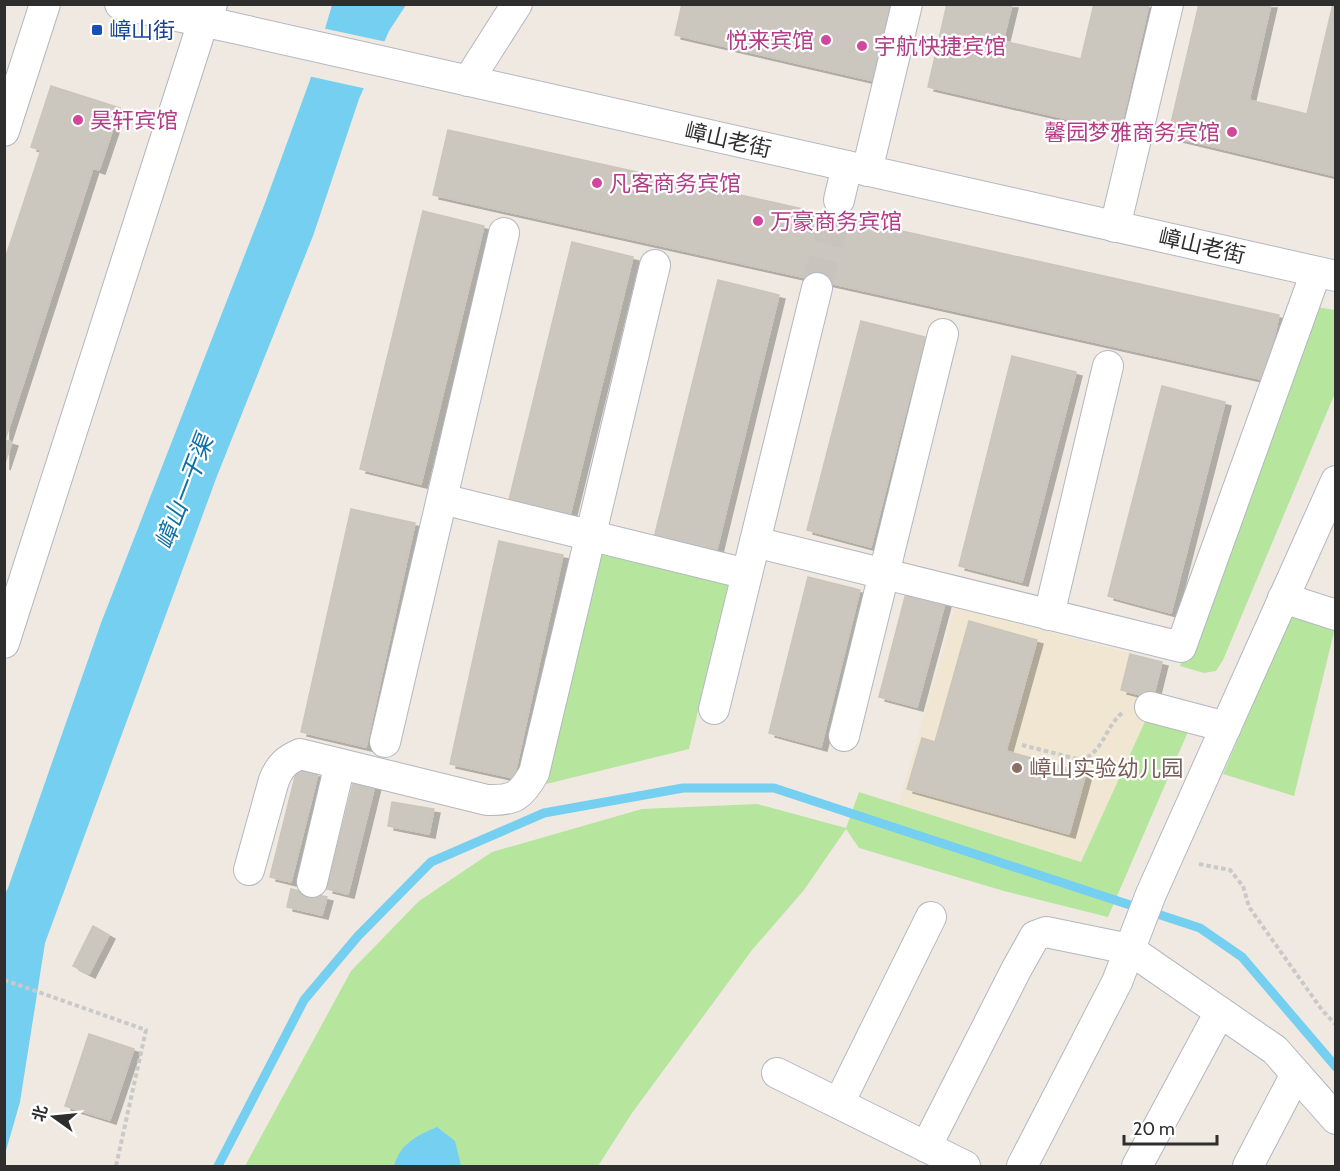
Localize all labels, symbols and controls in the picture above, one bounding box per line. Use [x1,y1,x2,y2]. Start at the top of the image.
place label: 嶂山街 [109,17,175,44]
marker: 嶂山街 [90,23,104,37]
place label: 悦来宾馆 [726,27,814,54]
marker: 悦来宾馆 [819,33,833,47]
place label: 宇航快捷宾馆 [874,33,1006,60]
marker: 宇航快捷宾馆 [855,39,869,53]
place label: 昊轩宾馆 [90,107,178,134]
marker: 昊轩宾馆 [71,113,85,127]
street label: 嶂山老街 [682,117,774,163]
place label: 馨园梦雅商务宾馆 [1044,119,1220,146]
marker: 馨园梦雅商务宾馆 [1225,125,1239,139]
place label: 凡客商务宾馆 [609,170,741,197]
marker: 凡客商务宾馆 [590,176,604,190]
place label: 万豪商务宾馆 [770,208,902,235]
marker: 万豪商务宾馆 [751,214,765,228]
street label: 嶂山老街 [1156,223,1248,269]
water label: 嶂山一干渠 [149,428,220,553]
place label: 嶂山实验幼儿园 [1029,755,1183,782]
marker: 嶂山实验幼儿园 [1010,761,1024,775]
north arrow [24,1087,84,1147]
text: 北 [29,1103,51,1123]
scale bar [1124,1108,1217,1146]
text: 20 m [1133,1118,1175,1140]

